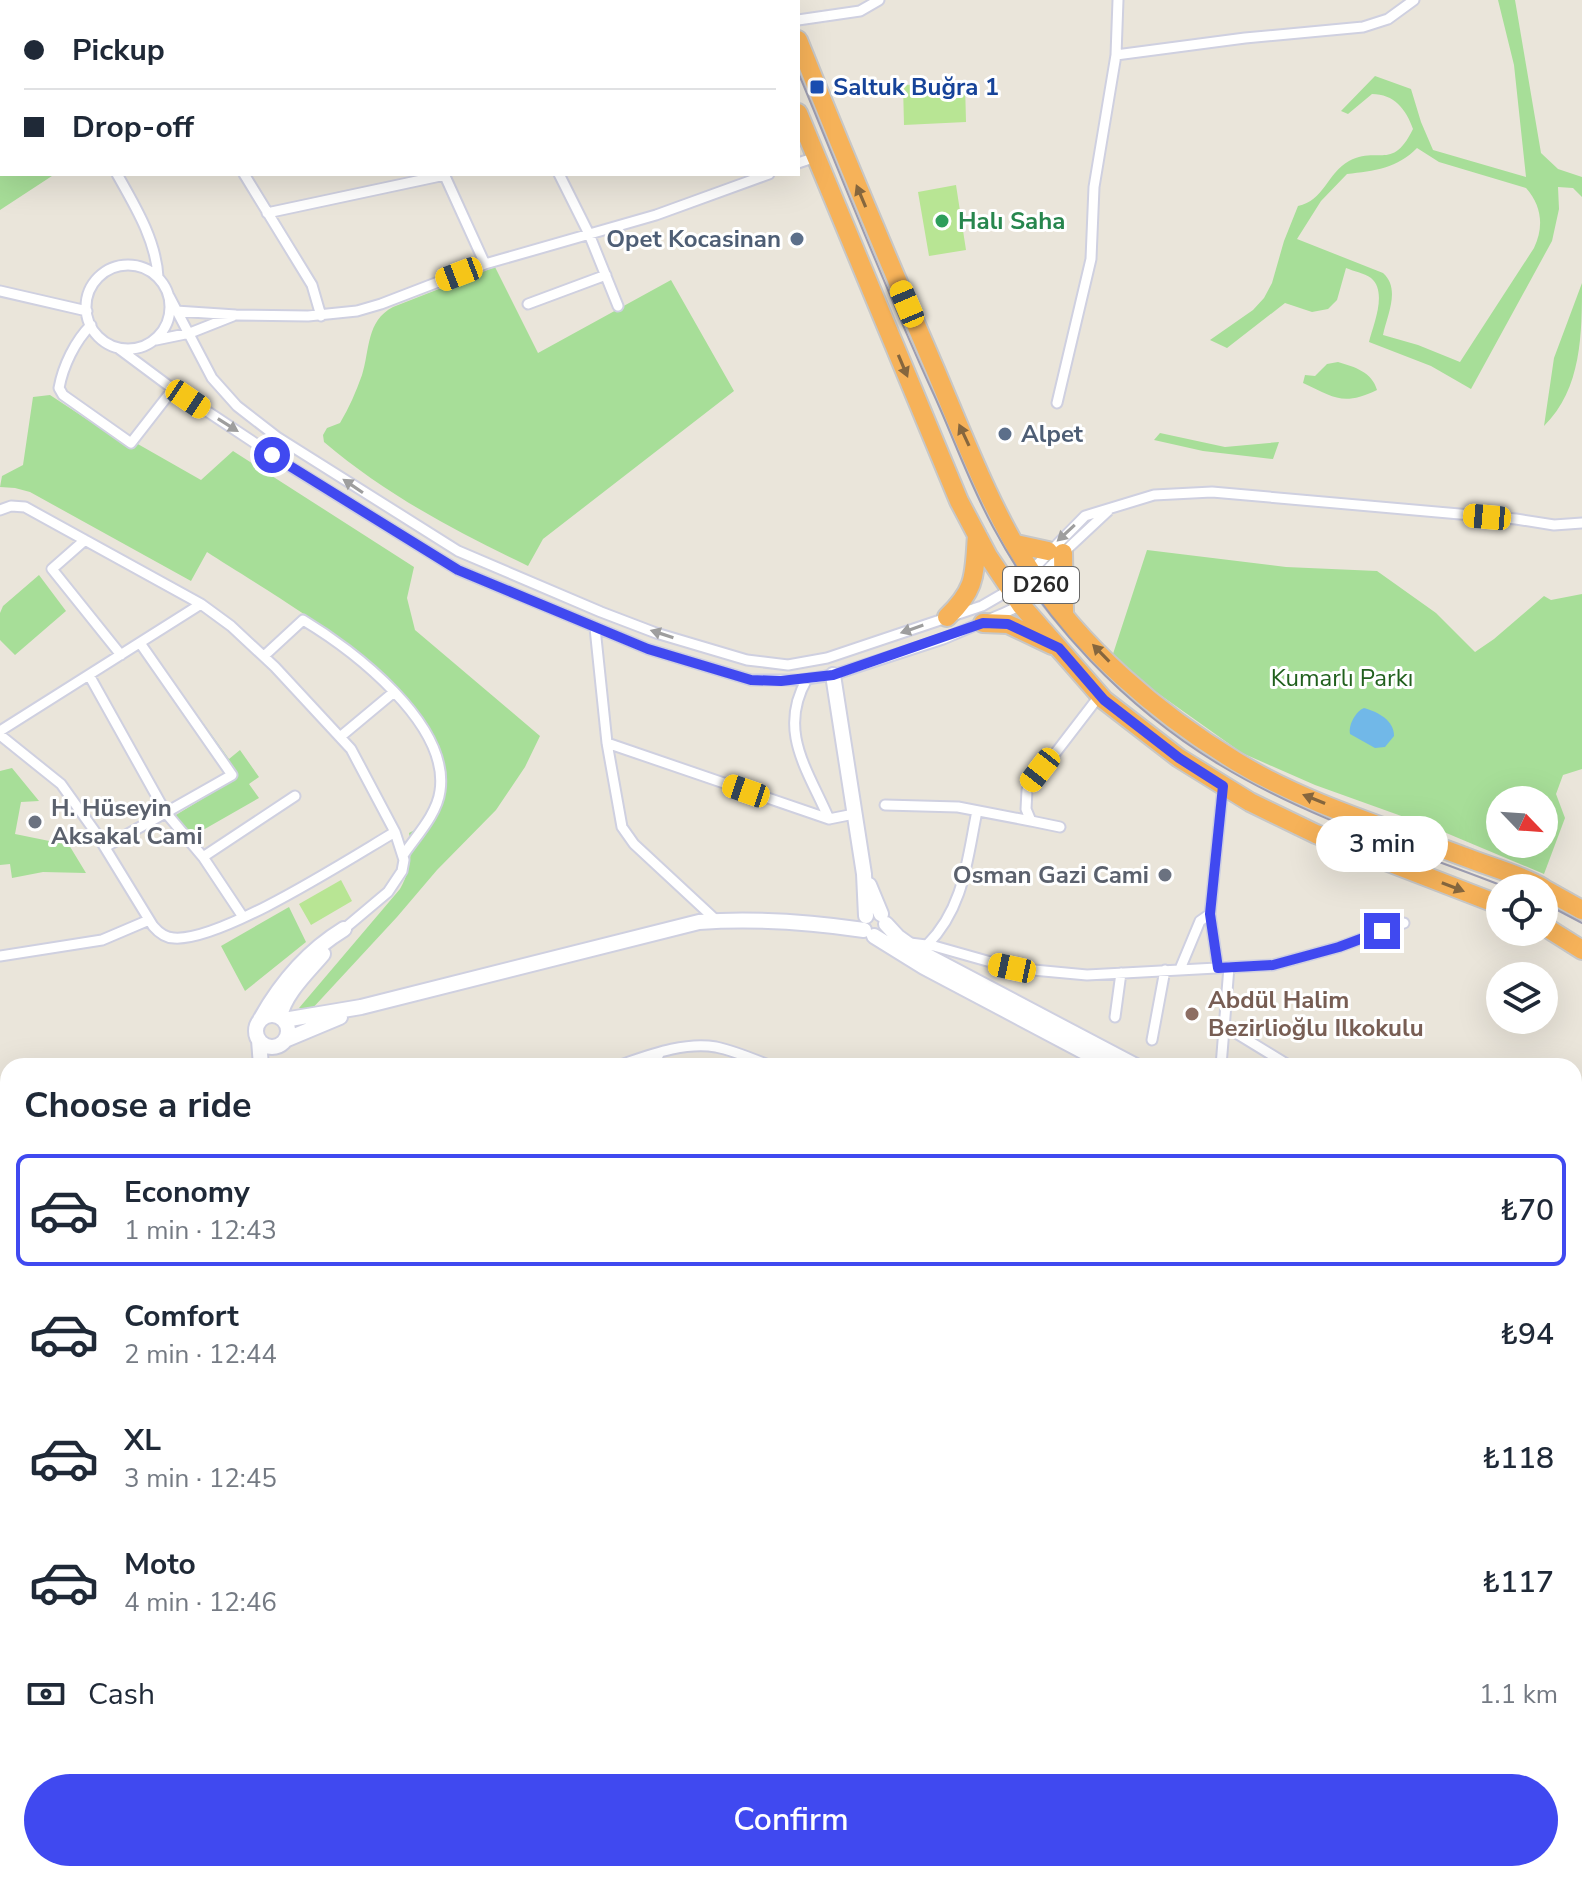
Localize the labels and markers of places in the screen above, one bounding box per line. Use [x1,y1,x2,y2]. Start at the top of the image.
place label: Saltuk Buğra 1 [833,71,999,103]
marker: Saltuk Buğra 1 [808,78,826,96]
place label: Halı Saha [958,205,1065,237]
marker: Halı Saha [933,212,951,230]
place label: Opet Kocasinan [606,223,781,255]
marker: Opet Kocasinan [788,230,806,248]
place label: Alpet [1021,418,1084,450]
marker: Alpet [996,425,1014,443]
place label: H. Hüseyin Aksakal Cami [51,792,203,852]
marker: H. Hüseyin Aksakal Cami [26,813,44,831]
place label: Osman Gazi Cami [953,859,1149,891]
marker: Osman Gazi Cami [1156,866,1174,884]
place label: Abdül Halim Bezirlioğlu Ilkokulu [1208,984,1424,1044]
marker: Abdül Halim Bezirlioğlu Ilkokulu [1183,1005,1201,1023]

